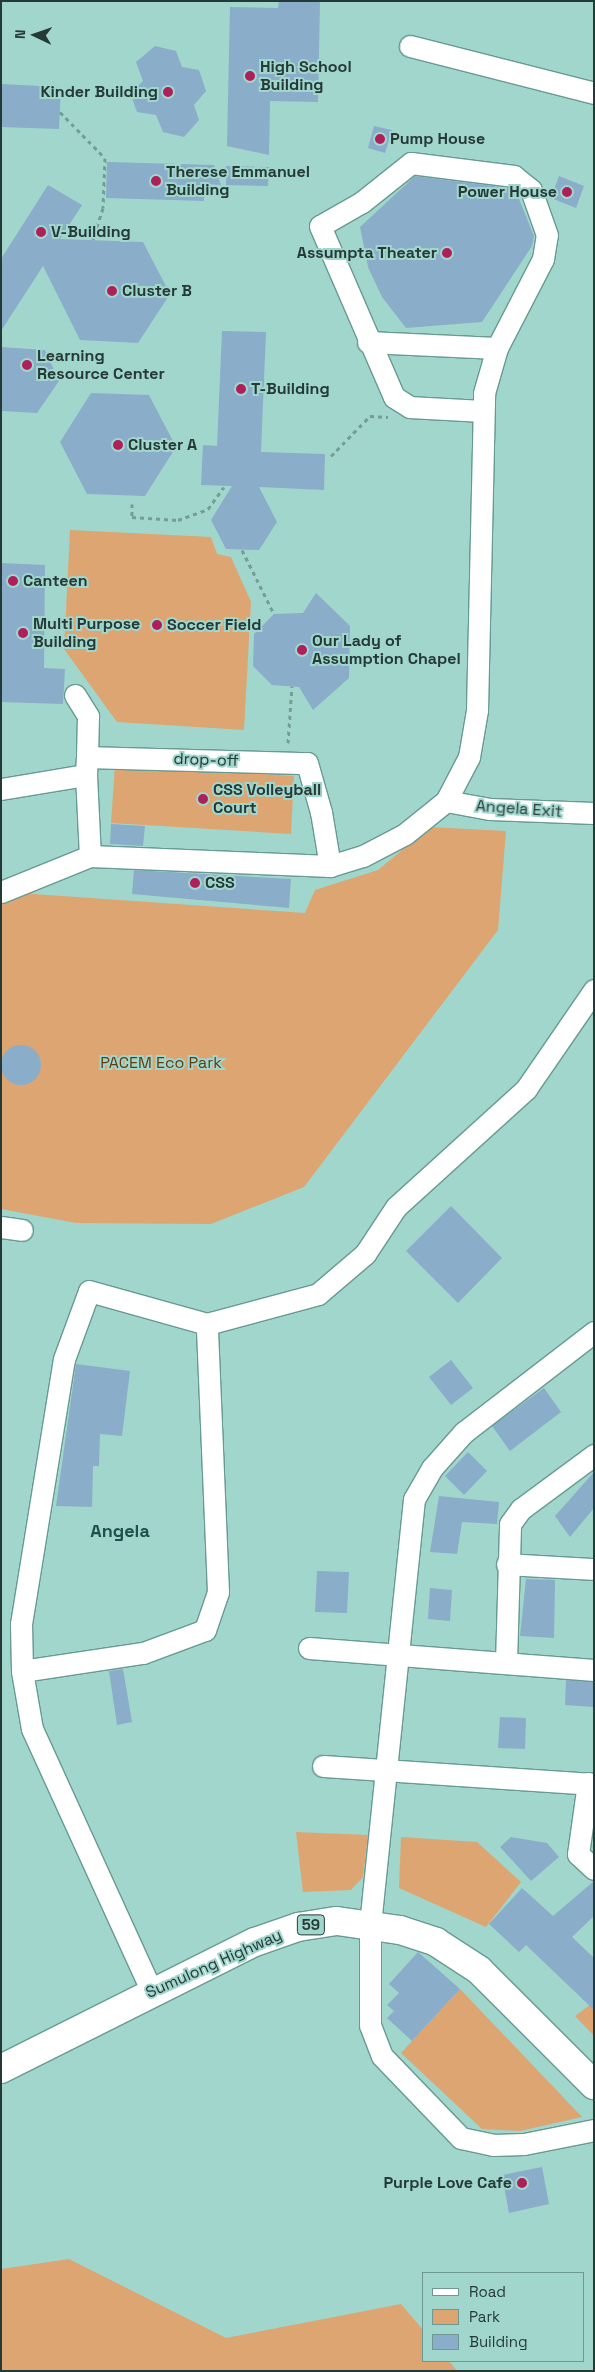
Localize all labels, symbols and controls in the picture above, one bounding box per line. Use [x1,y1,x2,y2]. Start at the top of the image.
north arrow [10,10,60,60]
text: N [11,29,29,39]
place label: High School Building [260,57,352,95]
marker: High School Building [244,70,256,82]
place label: Kinder Building [41,82,158,102]
marker: Kinder Building [162,86,174,98]
place label: Pump House [390,129,485,149]
marker: Pump House [374,133,386,145]
place label: Therese Emmanuel Building [166,162,310,200]
marker: Therese Emmanuel Building [150,175,162,187]
place label: Power House [458,182,557,202]
marker: Power House [561,186,573,198]
place label: V-Building [51,222,131,242]
marker: V-Building [35,226,47,238]
place label: Assumpta Theater [296,243,437,263]
marker: Assumpta Theater [441,247,453,259]
place label: Cluster B [122,281,192,301]
marker: Cluster B [106,285,118,297]
place label: Learning Resource Center [37,346,165,384]
marker: Learning Resource Center [21,359,33,371]
place label: T-Building [251,379,330,399]
marker: T-Building [235,383,247,395]
place label: Cluster A [128,435,197,455]
marker: Cluster A [112,439,124,451]
place label: Canteen [23,571,88,591]
marker: Canteen [7,575,19,587]
place label: Multi Purpose Building [33,614,140,652]
place label: Soccer Field [167,615,261,635]
marker: Soccer Field [151,619,163,631]
marker: Multi Purpose Building [17,627,29,639]
place label: Our Lady of Assumption Chapel [312,631,461,669]
marker: Our Lady of Assumption Chapel [296,644,308,656]
street label: drop-off [173,749,239,771]
place label: CSS Volleyball Court [213,780,322,818]
marker: CSS Volleyball Court [197,793,209,805]
street label: Angela Exit [475,796,563,822]
place label: CSS [205,873,235,893]
marker: CSS [189,877,201,889]
park label: PACEM Eco Park [100,1053,222,1073]
district label: Angela [90,1520,150,1542]
road number: 59 [296,1912,326,1938]
street label: Sumulong Highway [143,1925,285,2003]
place label: Purple Love Cafe [383,2173,512,2193]
marker: Purple Love Cafe [516,2177,528,2189]
legend [422,2272,585,2362]
text: Road [469,2282,506,2301]
text: Park [469,2307,500,2326]
text: Building [469,2332,528,2351]

